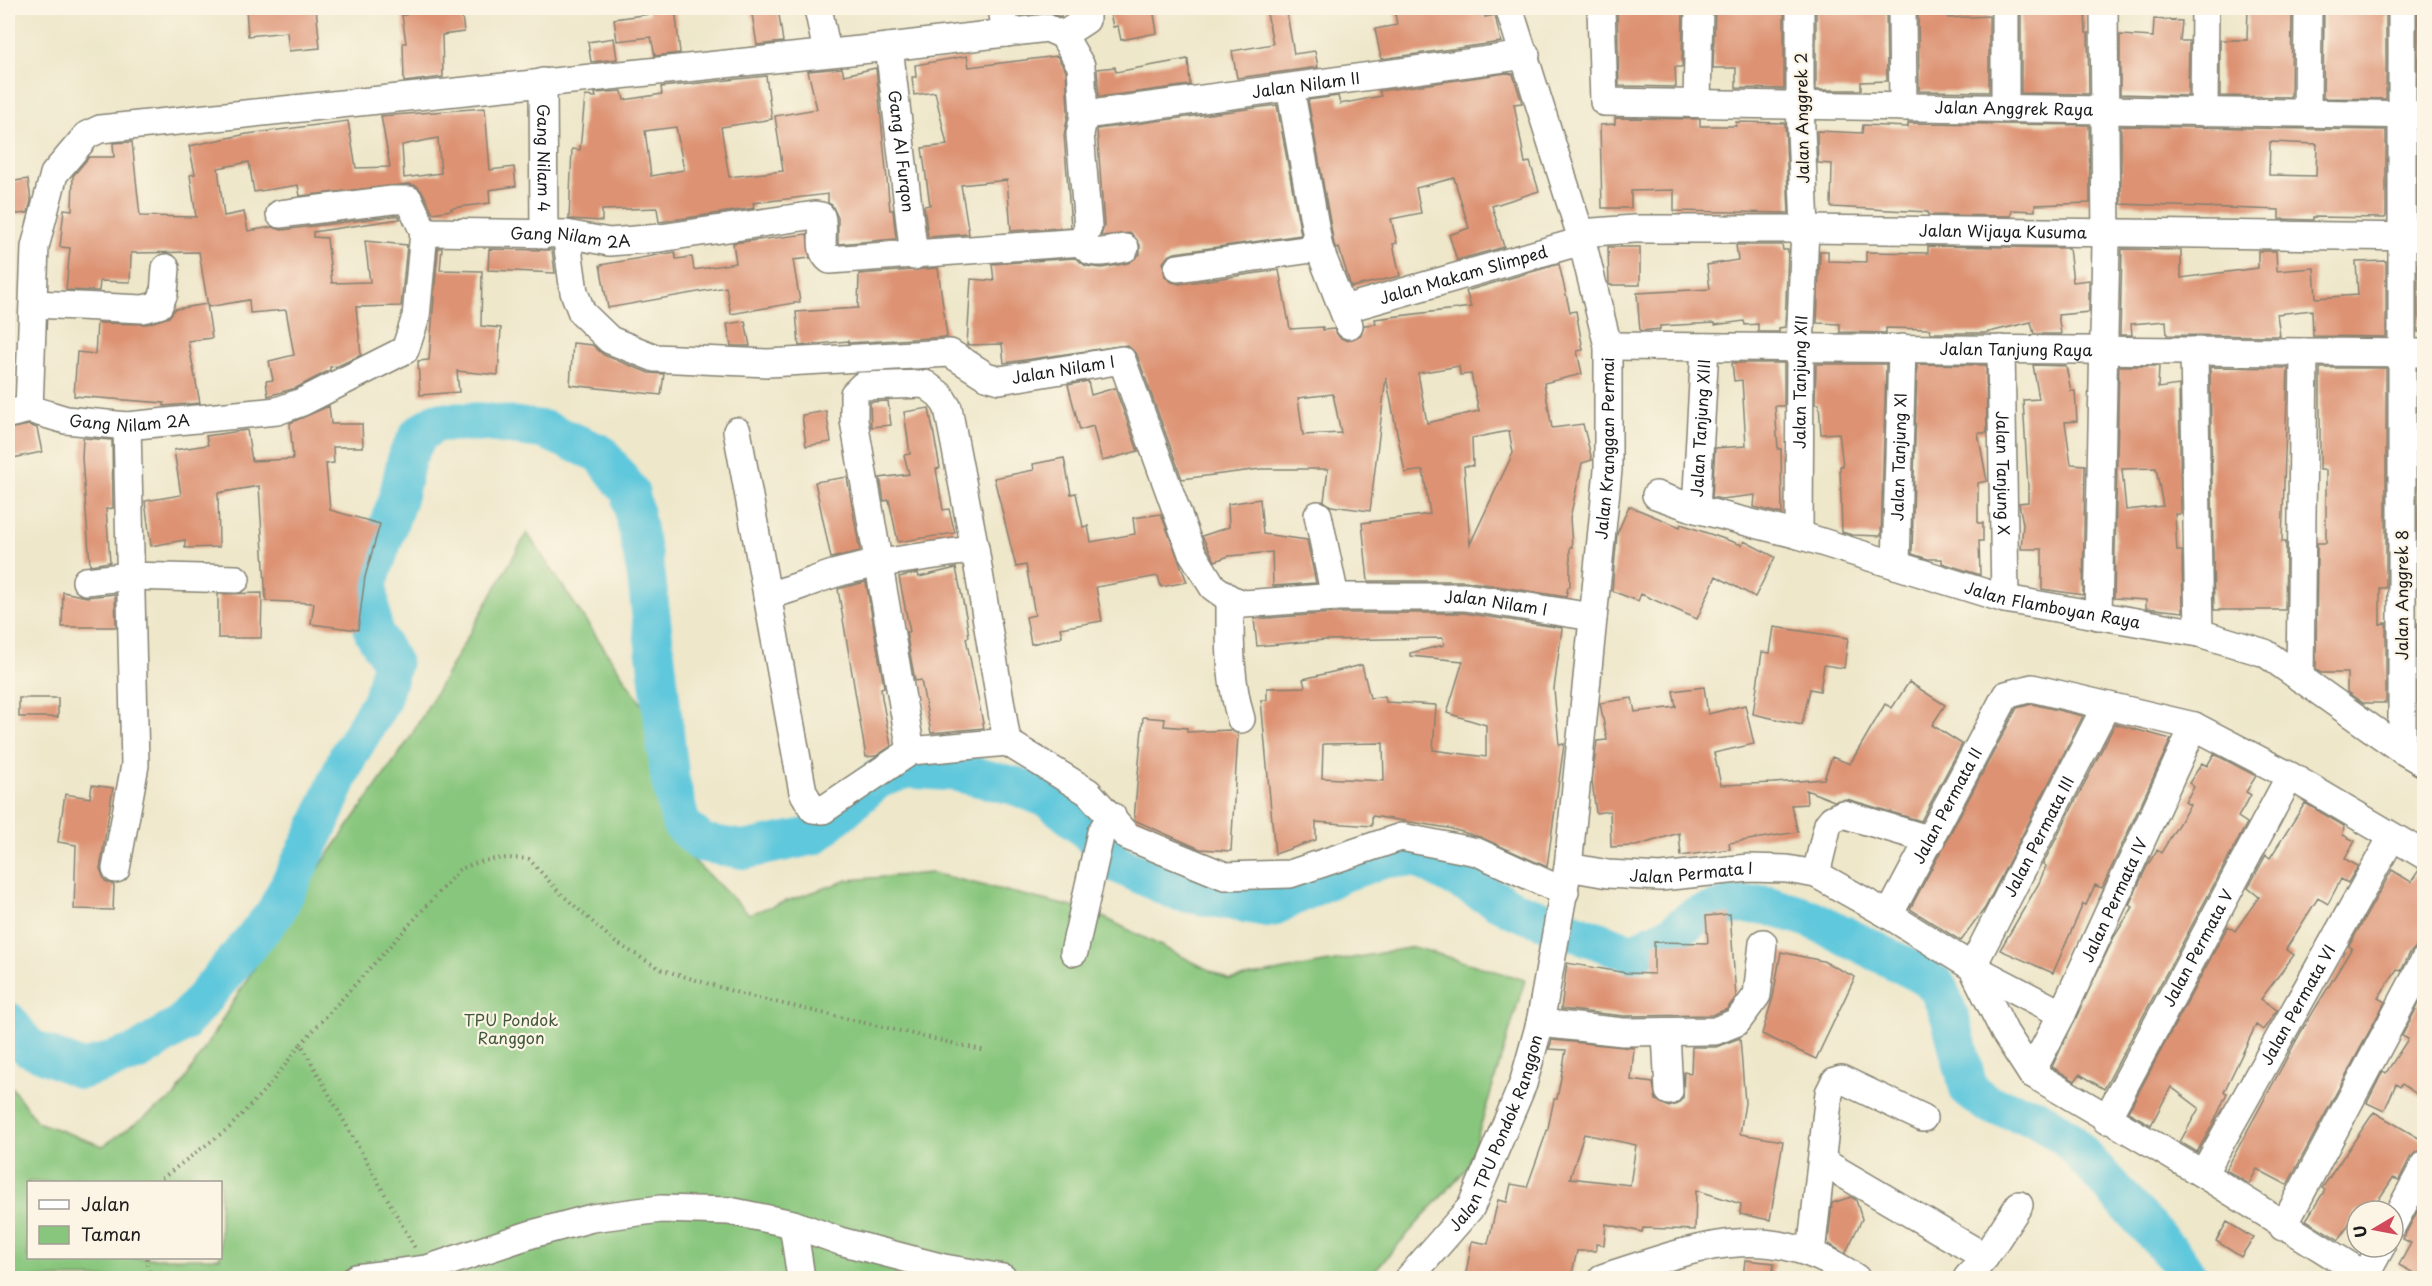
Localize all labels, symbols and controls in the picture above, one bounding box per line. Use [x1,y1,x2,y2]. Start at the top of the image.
street label: Jalan Anggrek 2 [1788,52,1814,184]
street label: Jalan Nilam II [1250,65,1361,103]
street label: Gang Al Furqon [883,89,922,213]
street label: Jalan Anggrek Raya [1934,94,2093,121]
street label: Gang Nilam 4 [532,104,557,212]
street label: Jalan Wijaya Kusuma [1919,217,2087,244]
street label: Gang Nilam 2A [510,220,631,253]
street label: Jalan Makam Slimped [1376,239,1550,309]
street label: Jalan Tanjung XII [1786,314,1812,449]
street label: Jalan Tanjung Raya [1940,336,2092,361]
street label: Jalan Nilam I [1010,348,1116,389]
street label: Jalan Kranggan Permai [1588,357,1619,541]
street label: Jalan Tanjung XIII [1684,358,1715,498]
street label: Jalan Tanjung XI [1884,393,1912,521]
street label: Gang Nilam 2A [68,407,191,437]
street label: Jalan Tanjung X [1991,411,2017,535]
street label: Jalan Anggrek 8 [2389,530,2413,660]
street label: Jalan Flamboyan Raya [1962,574,2142,634]
street label: Jalan Nilam I [1444,584,1549,621]
street label: Jalan Permata II [1906,743,1987,868]
street label: Jalan Permata III [1997,772,2079,901]
street label: Jalan Permata IV [2074,833,2152,966]
street label: Jalan Permata I [1629,855,1753,888]
street label: Jalan Permata V [2156,884,2238,1011]
street label: Jalan Permata VI [2254,940,2340,1069]
park label: TPU Pondok Ranggon [464,1007,558,1049]
street label: Jalan TPU Pondok Ranggon [1442,1032,1547,1236]
legend [27,1181,222,1259]
text: Jalan [81,1190,130,1217]
north arrow [2345,1199,2405,1259]
text: Taman [81,1220,141,1247]
text: U [2346,1224,2372,1240]

